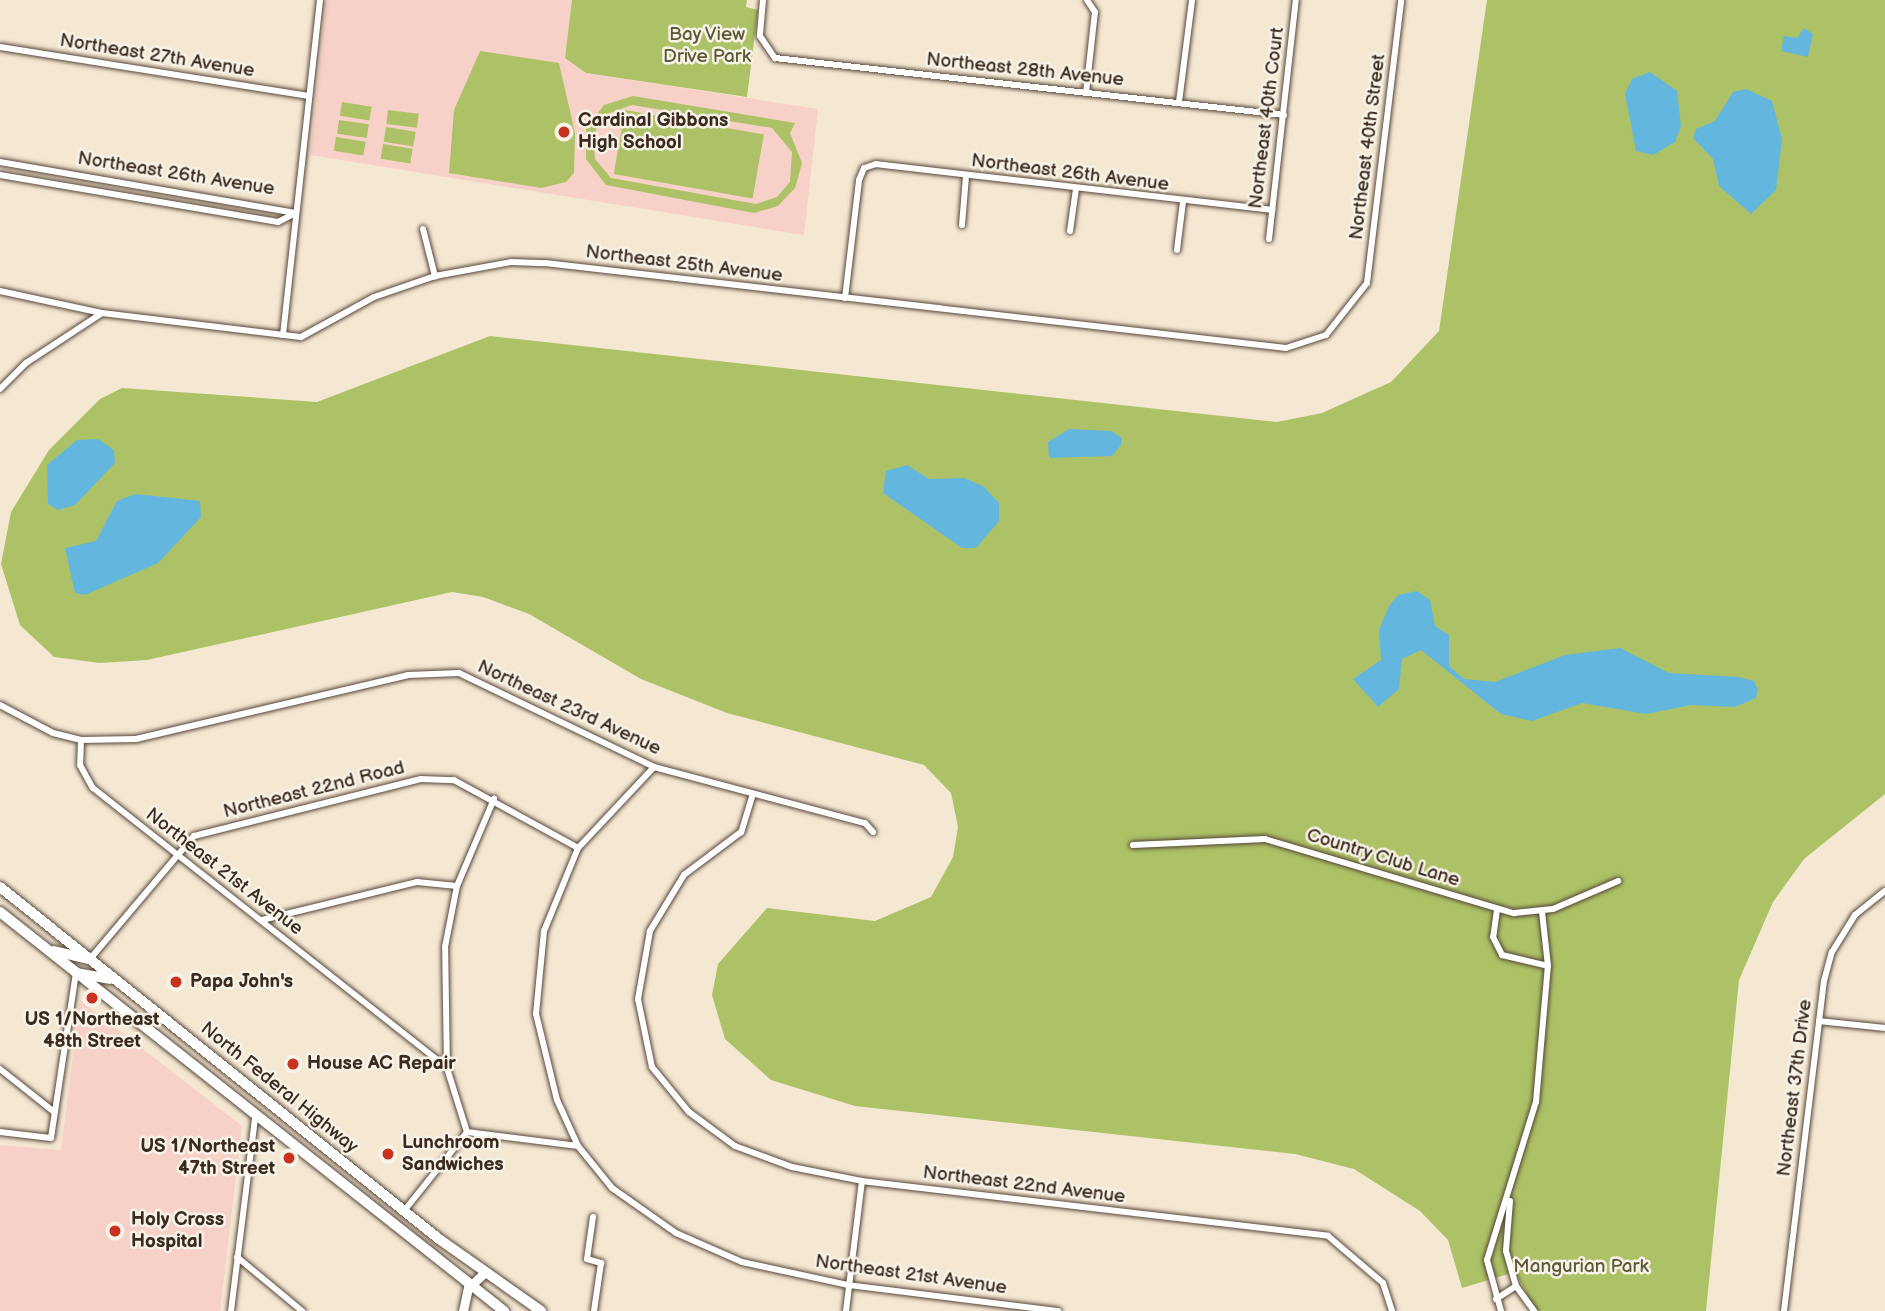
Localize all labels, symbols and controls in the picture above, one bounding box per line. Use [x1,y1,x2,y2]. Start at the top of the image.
park label: Bay View Drive Park [663,24,751,68]
street label: Northeast 40th Court [1245,26,1289,210]
street label: Northeast 27th Avenue [58,29,256,83]
street label: Northeast 28th Avenue [925,48,1125,92]
street label: Northeast 40th Street [1345,53,1391,241]
place label: Cardinal Gibbons High School [578,110,728,154]
marker: Cardinal Gibbons High School [556,124,572,140]
street label: Northeast 26th Avenue [76,147,276,201]
street label: Northeast 26th Avenue [970,150,1170,196]
street label: Northeast 25th Avenue [584,241,784,287]
street label: Northeast 23rd Avenue [474,655,664,761]
street label: Northeast 22nd Road [221,756,407,824]
street label: Northeast 21st Avenue [141,804,307,940]
street label: Country Club Lane [1303,824,1463,892]
place label: Papa John's [190,971,293,993]
marker: Papa John's [168,974,184,990]
marker: US 1/Northeast 48th Street [84,990,100,1006]
street label: Northeast 37th Drive [1773,998,1817,1178]
place label: US 1/Northeast 48th Street [25,1009,159,1053]
street label: North Federal Highway [196,1017,362,1159]
place label: House AC Repair [307,1053,456,1075]
marker: House AC Repair [285,1056,301,1072]
place label: Lunchroom Sandwiches [402,1132,504,1176]
place label: US 1/Northeast 47th Street [140,1136,275,1180]
marker: Lunchroom Sandwiches [380,1146,396,1162]
marker: US 1/Northeast 47th Street [281,1150,297,1166]
street label: Northeast 22nd Avenue [921,1161,1127,1209]
place label: Holy Cross Hospital [131,1209,225,1253]
marker: Holy Cross Hospital [105,1221,125,1241]
street label: Northeast 21st Avenue [814,1250,1008,1300]
park label: Mangurian Park [1513,1256,1649,1278]

